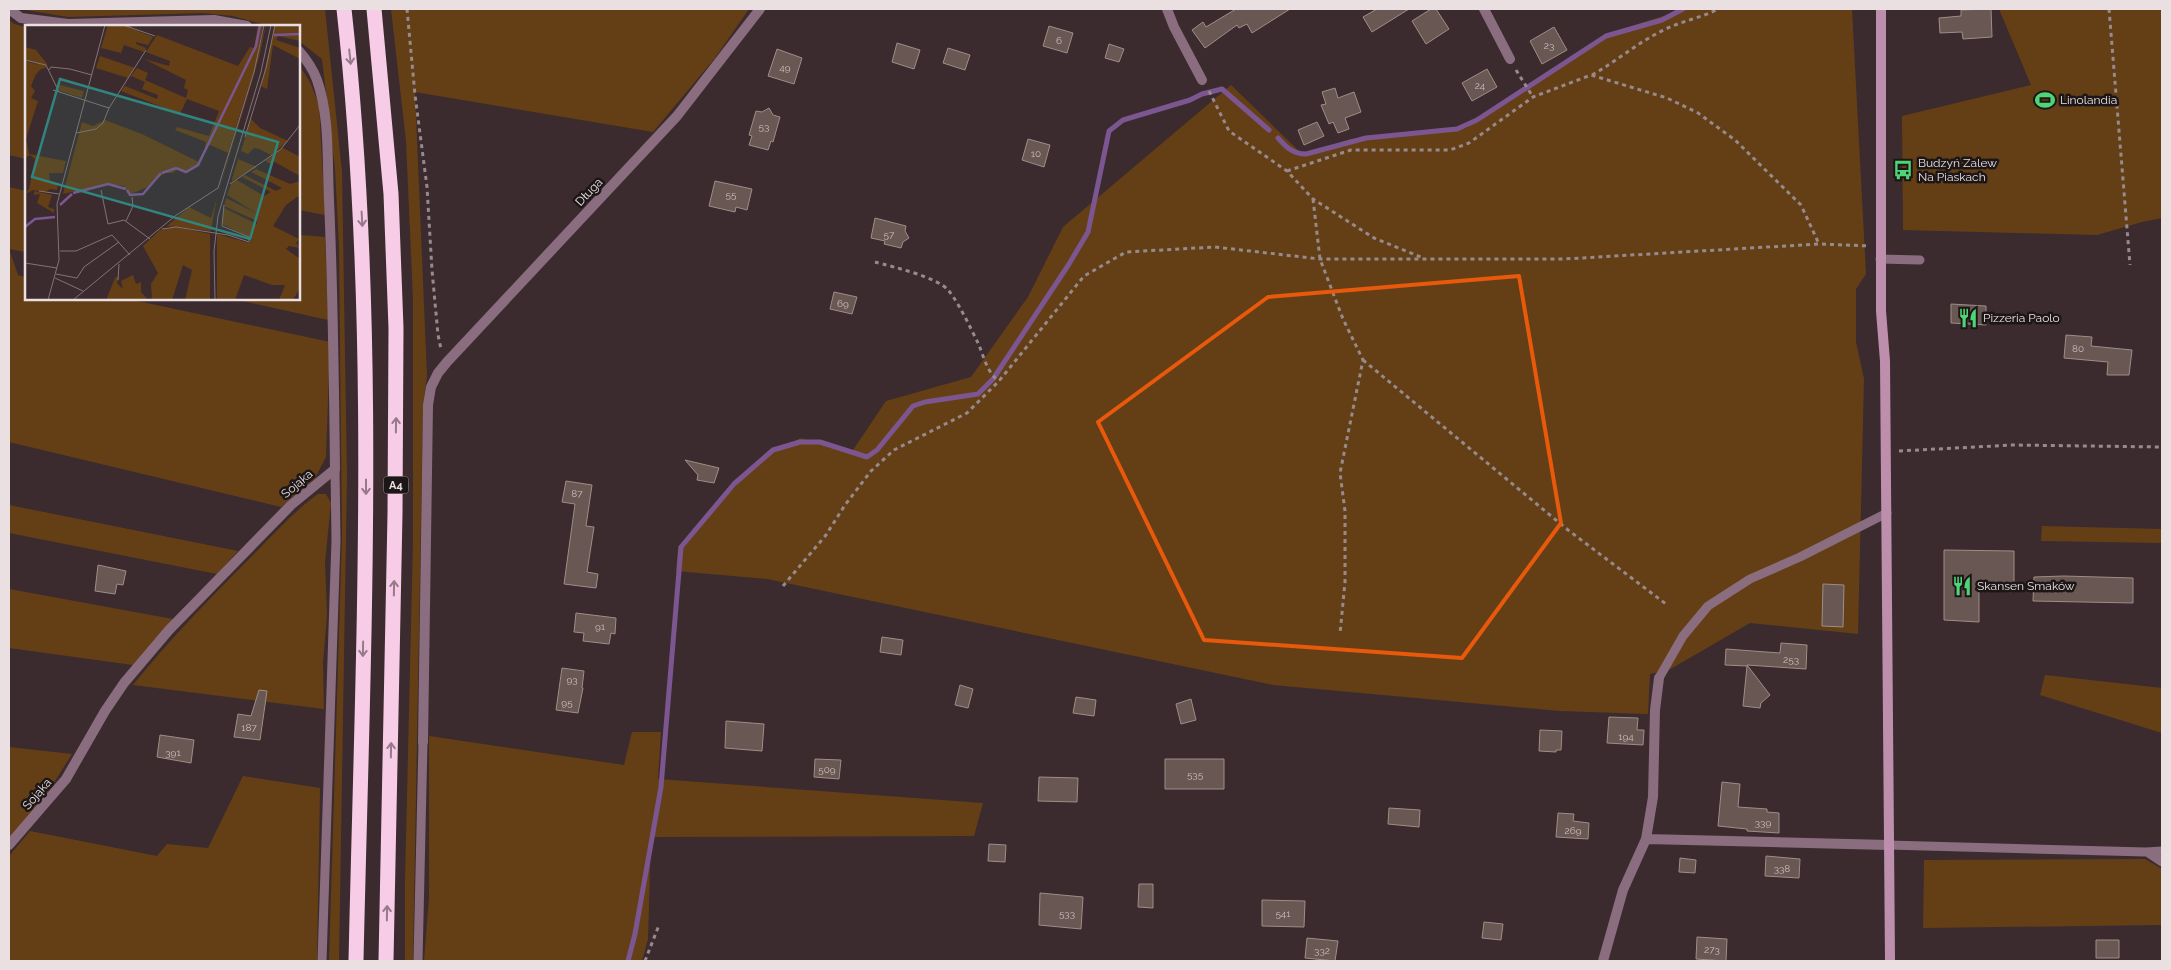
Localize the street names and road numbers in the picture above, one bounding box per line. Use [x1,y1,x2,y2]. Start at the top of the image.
street label: Długa [573,175,605,209]
street label: Sojąka [279,467,315,501]
road number: A4 [384,476,408,494]
street label: Sojąka [20,776,54,812]

